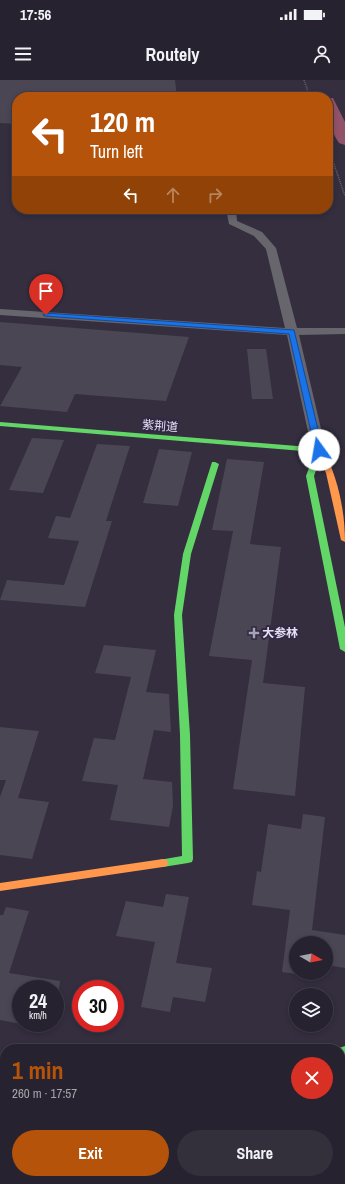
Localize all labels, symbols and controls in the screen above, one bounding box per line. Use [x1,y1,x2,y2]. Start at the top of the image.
text: 17:56 [20,4,51,25]
text: Routely [145,42,200,67]
icon: menu [12,43,34,65]
icon: person [311,43,333,65]
text: 120 m [90,103,155,141]
icon: left [24,108,76,160]
text: Turn left [90,139,143,164]
icon: left [120,184,142,206]
icon: ahead [162,184,184,206]
icon: right [204,184,226,206]
pin [29,274,63,315]
icon: arrive [35,280,57,302]
street label: 紫荆道 [141,416,179,436]
position arrow [298,429,340,471]
place label: 大参林 [262,625,298,641]
marker: 大参林 [249,628,259,638]
north arrow [289,936,333,980]
map controls [289,936,333,1032]
speed limit sign: 30 [72,980,124,1032]
text: 24 [29,987,47,1014]
button: layers [289,988,333,1032]
text: km/h [29,1009,47,1022]
text: 1 min [12,1054,63,1086]
button: close [291,1057,333,1099]
text: 260 m · 17:57 [12,1085,77,1102]
button: Exit [12,1130,169,1176]
button: Share [177,1130,333,1176]

